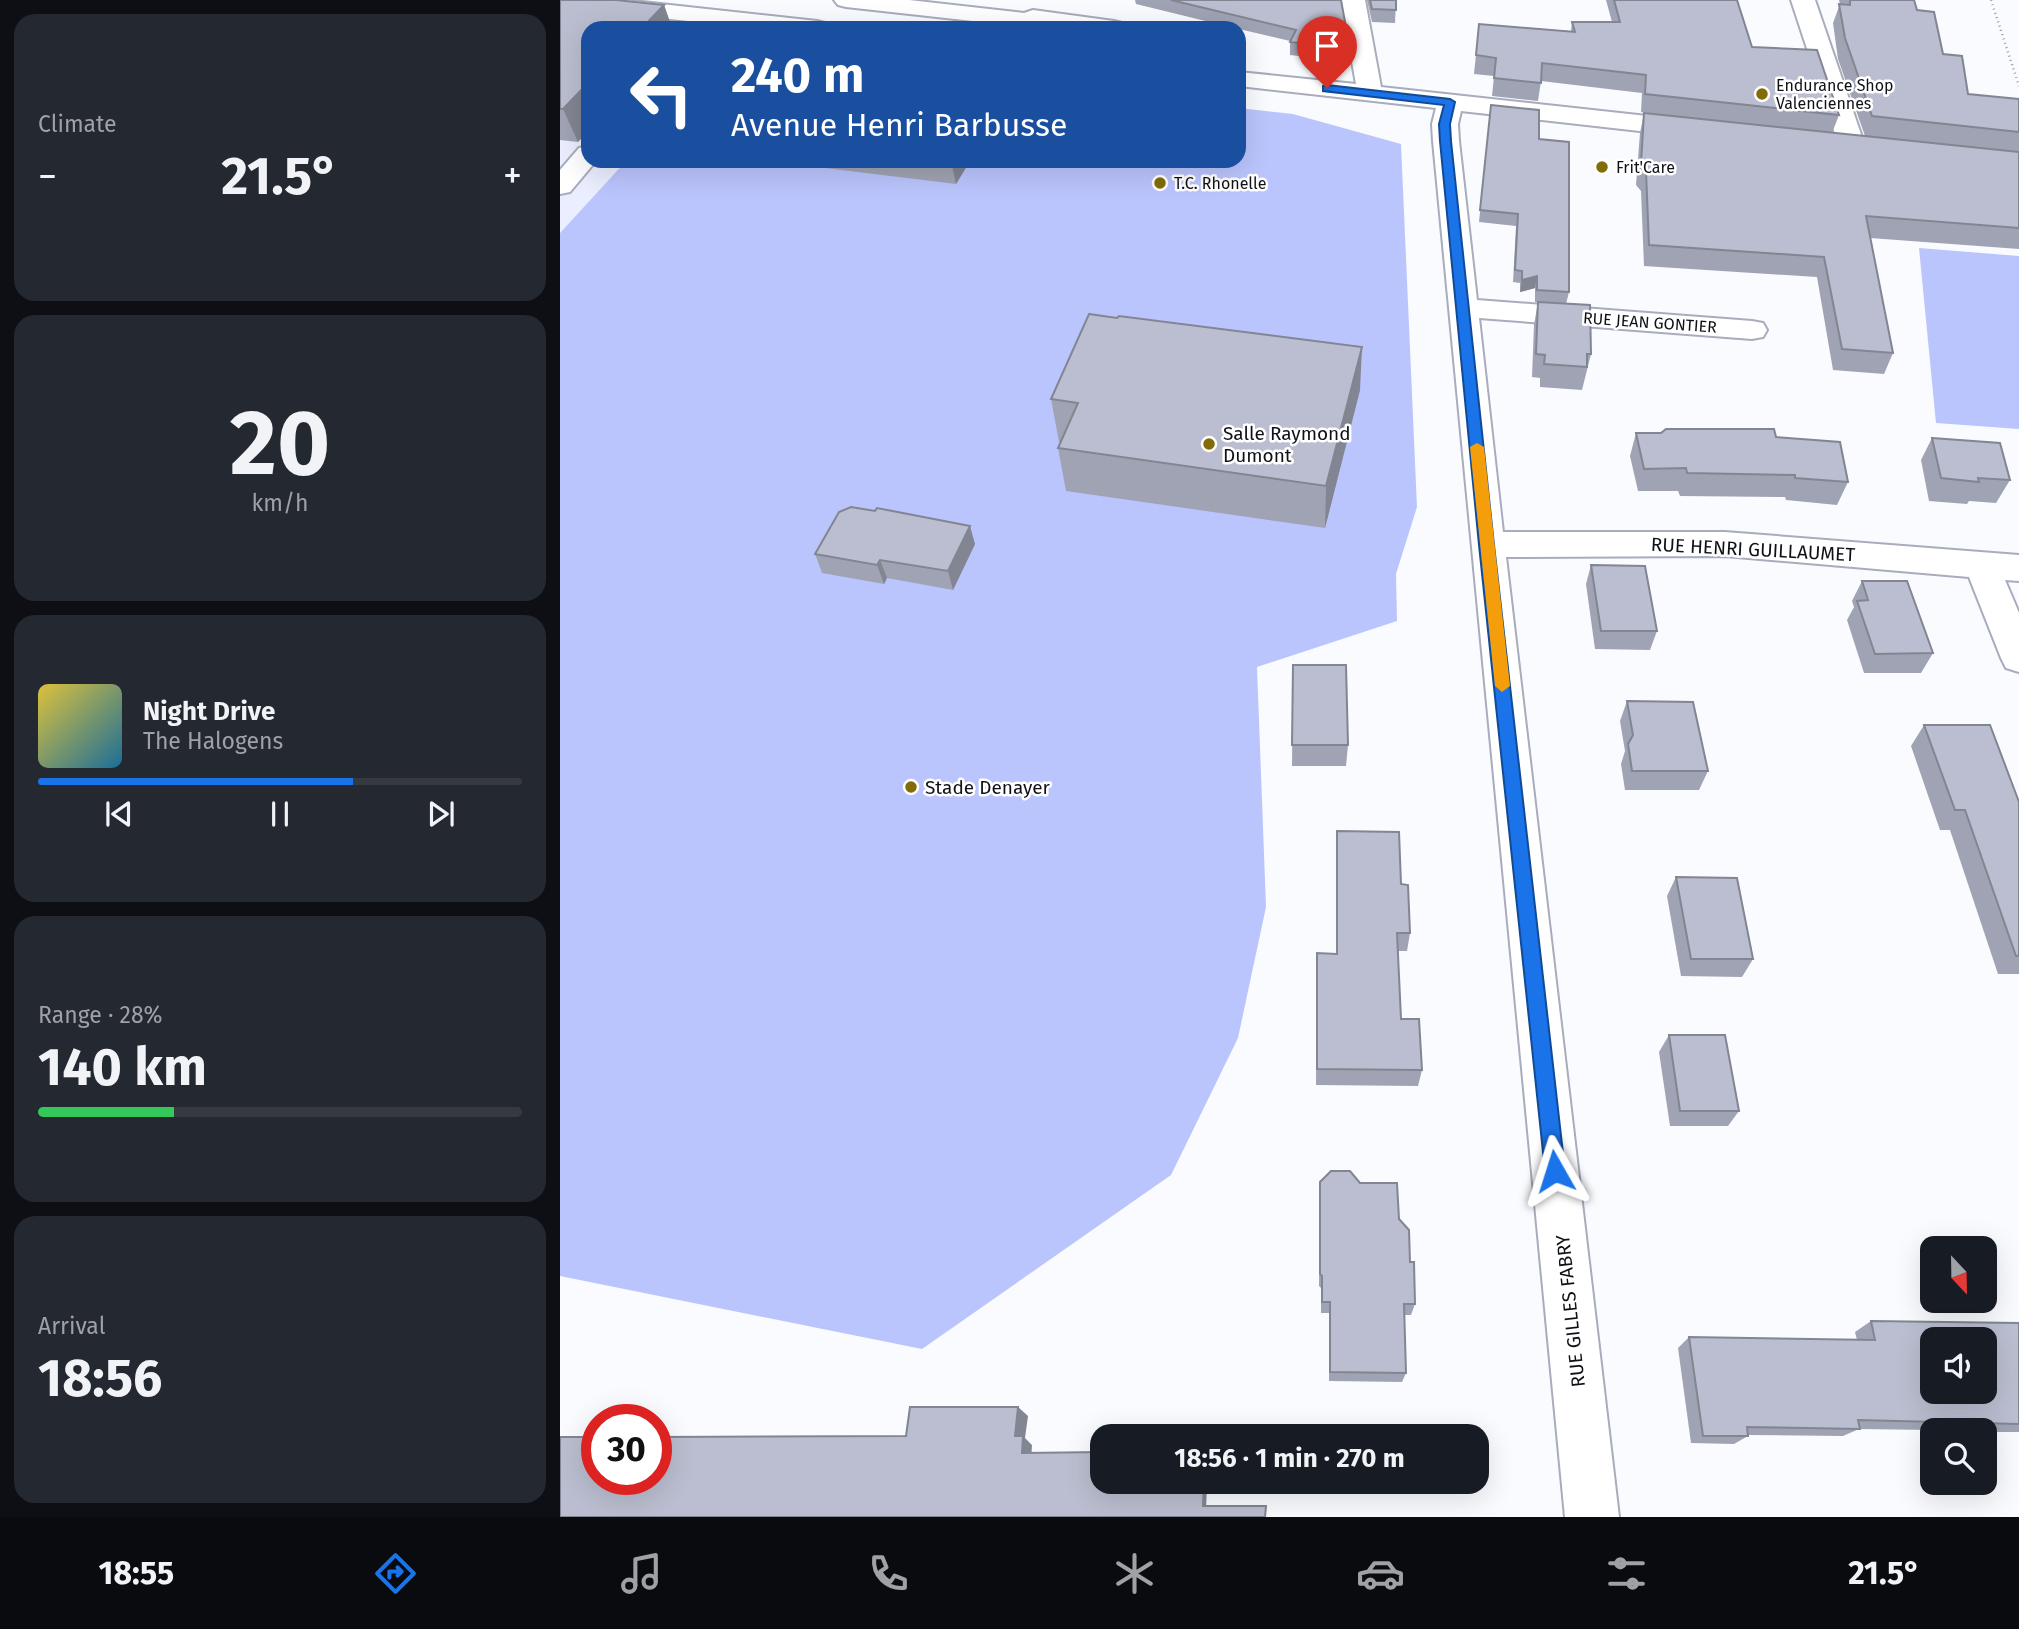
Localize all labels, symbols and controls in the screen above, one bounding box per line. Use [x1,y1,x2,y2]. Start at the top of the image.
pin [1297,16,1357,88]
icon: arrive [1308,27,1346,65]
text: 240 m [731,46,864,105]
icon: left [616,49,707,140]
place label: Endurance Shop Valenciennes [1776,76,1894,113]
marker: Endurance Shop Valenciennes [1754,86,1770,102]
text: Avenue Henri Barbusse [731,106,1067,144]
text: Climate [38,110,117,138]
text: 21.5° [221,145,339,208]
text: − [38,153,57,199]
text: + [503,153,522,199]
place label: Frit'Care [1616,158,1675,177]
marker: Frit'Care [1594,159,1610,175]
place label: T.C. Rhonelle [1174,174,1266,193]
marker: T.C. Rhonelle [1152,175,1168,191]
street label: RUE JEAN GONTIER [1582,308,1718,337]
text: 20 [230,389,330,498]
place label: Salle Raymond Dumont [1223,422,1351,467]
marker: Salle Raymond Dumont [1201,436,1217,452]
text: km/h [252,489,308,517]
street label: RUE HENRI GUILLAUMET [1650,533,1856,566]
text: Night Drive [143,696,275,727]
text: The Halogens [143,727,283,755]
place label: Stade Denayer [925,776,1051,799]
marker: Stade Denayer [903,779,919,795]
icon: previous [100,795,138,833]
icon: pause [261,795,299,833]
icon: next [422,795,460,833]
text: Range · 28% [38,1001,163,1029]
text: 140 km [38,1036,207,1099]
position arrow [1518,1134,1592,1208]
street label: RUE GILLES FABRY [1551,1233,1590,1388]
north arrow [1920,1236,1997,1312]
map controls [1920,1236,1997,1495]
text: Arrival [38,1312,105,1340]
button: sound [1920,1327,1997,1404]
text: 18:56 [38,1347,162,1410]
speed limit sign: 30 [581,1404,672,1495]
button: search [1920,1418,1997,1495]
text: 18:56 · 1 min · 270 m [1174,1443,1405,1474]
icon: directions [371,1549,420,1598]
icon: music [617,1549,666,1598]
icon: phone [864,1549,913,1598]
icon: climate [1110,1549,1159,1598]
icon: car [1356,1549,1405,1598]
icon: filters [1602,1549,1651,1598]
text: 18:55 [99,1554,174,1592]
text: 21.5° [1848,1554,1920,1592]

